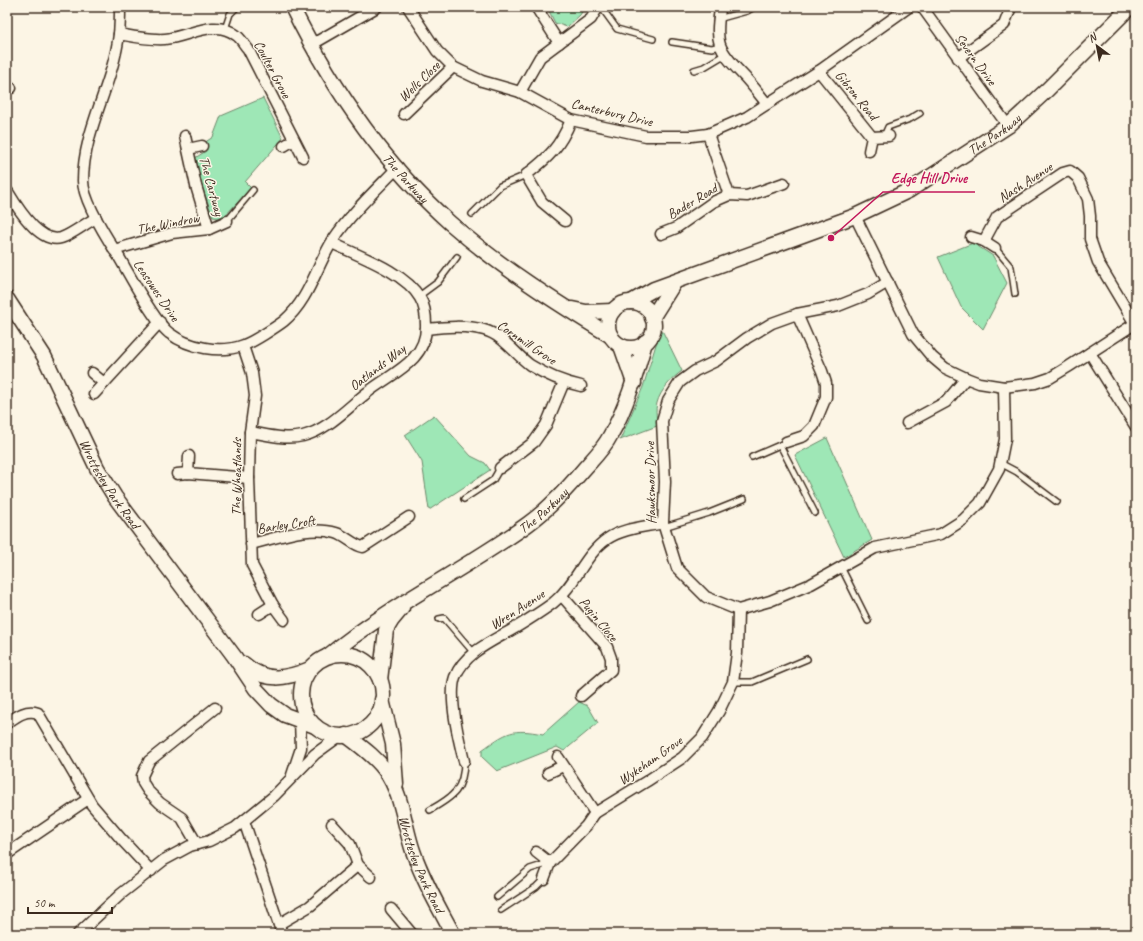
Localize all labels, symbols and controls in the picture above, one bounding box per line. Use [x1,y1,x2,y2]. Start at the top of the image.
north arrow [1077,26,1117,66]
text: N [1085,29,1100,45]
street label: Severn Drive [951,30,1001,90]
street label: Coulter Grove [250,38,295,102]
street label: Wells Close [395,56,445,105]
street label: Gibson Road [831,67,883,126]
street label: Canterbury Drive [570,95,656,130]
street label: The Parkway [965,110,1025,159]
street label: The Parkway [379,150,433,207]
street label: The Cartway [195,155,228,219]
street label: Nash Avenue [995,158,1057,206]
callout: Edge Hill Drive [883,165,975,192]
text: Edge Hill Drive [891,169,969,188]
street label: Bader Road [664,179,723,223]
street label: The Windrow [136,209,202,238]
street label: Leasowes Drive [130,256,184,326]
street label: Cornmill Grove [494,317,561,369]
street label: Oatlands Way [346,340,410,394]
street label: Wrottesley Park Road [76,436,145,534]
street label: The Wheatlands [228,437,245,516]
street label: Hawksmoor Drive [641,440,660,524]
street label: The Parkway [515,484,573,537]
street label: Barley Croft [256,511,318,537]
street label: Wren Avenue [487,585,549,633]
street label: Pugin Close [576,594,622,646]
street label: Wykeham Grove [615,731,687,789]
street label: Wrottesley Park Road [395,814,449,918]
scale bar [28,889,112,915]
text: 50 m [34,895,56,911]

